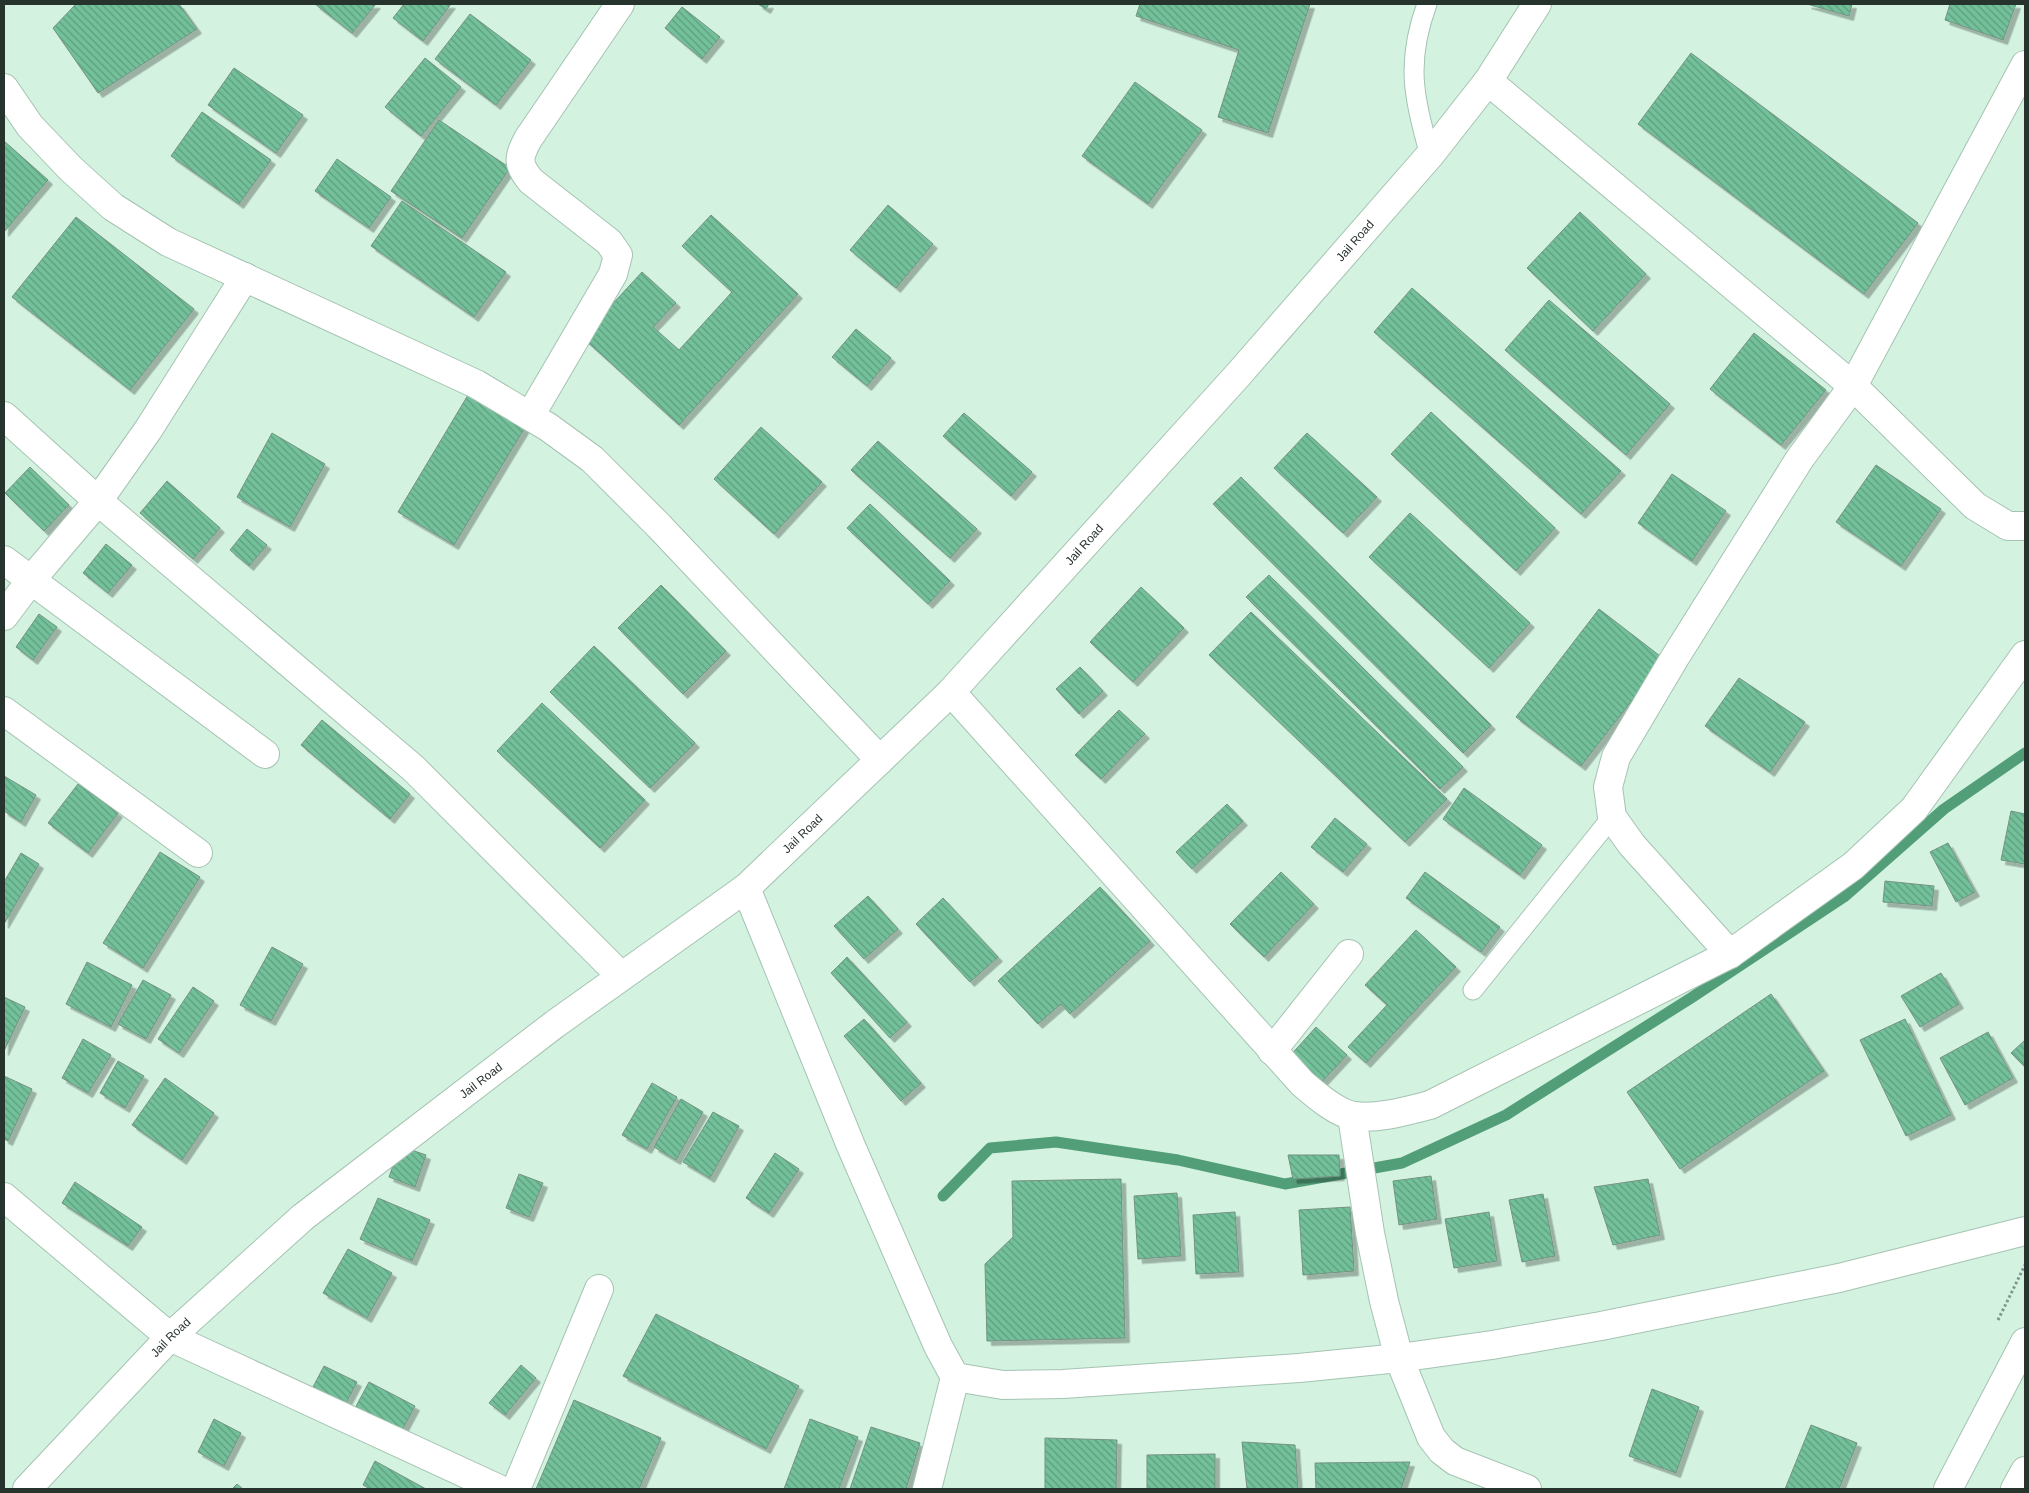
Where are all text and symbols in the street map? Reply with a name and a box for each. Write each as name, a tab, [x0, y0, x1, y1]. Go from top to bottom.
street label: Jail Road	[1333, 217, 1377, 264]
street label: Jail Road	[1062, 521, 1106, 568]
street label: Jail Road	[780, 812, 826, 856]
street label: Jail Road	[457, 1060, 505, 1101]
street label: Jail Road	[148, 1315, 194, 1360]

